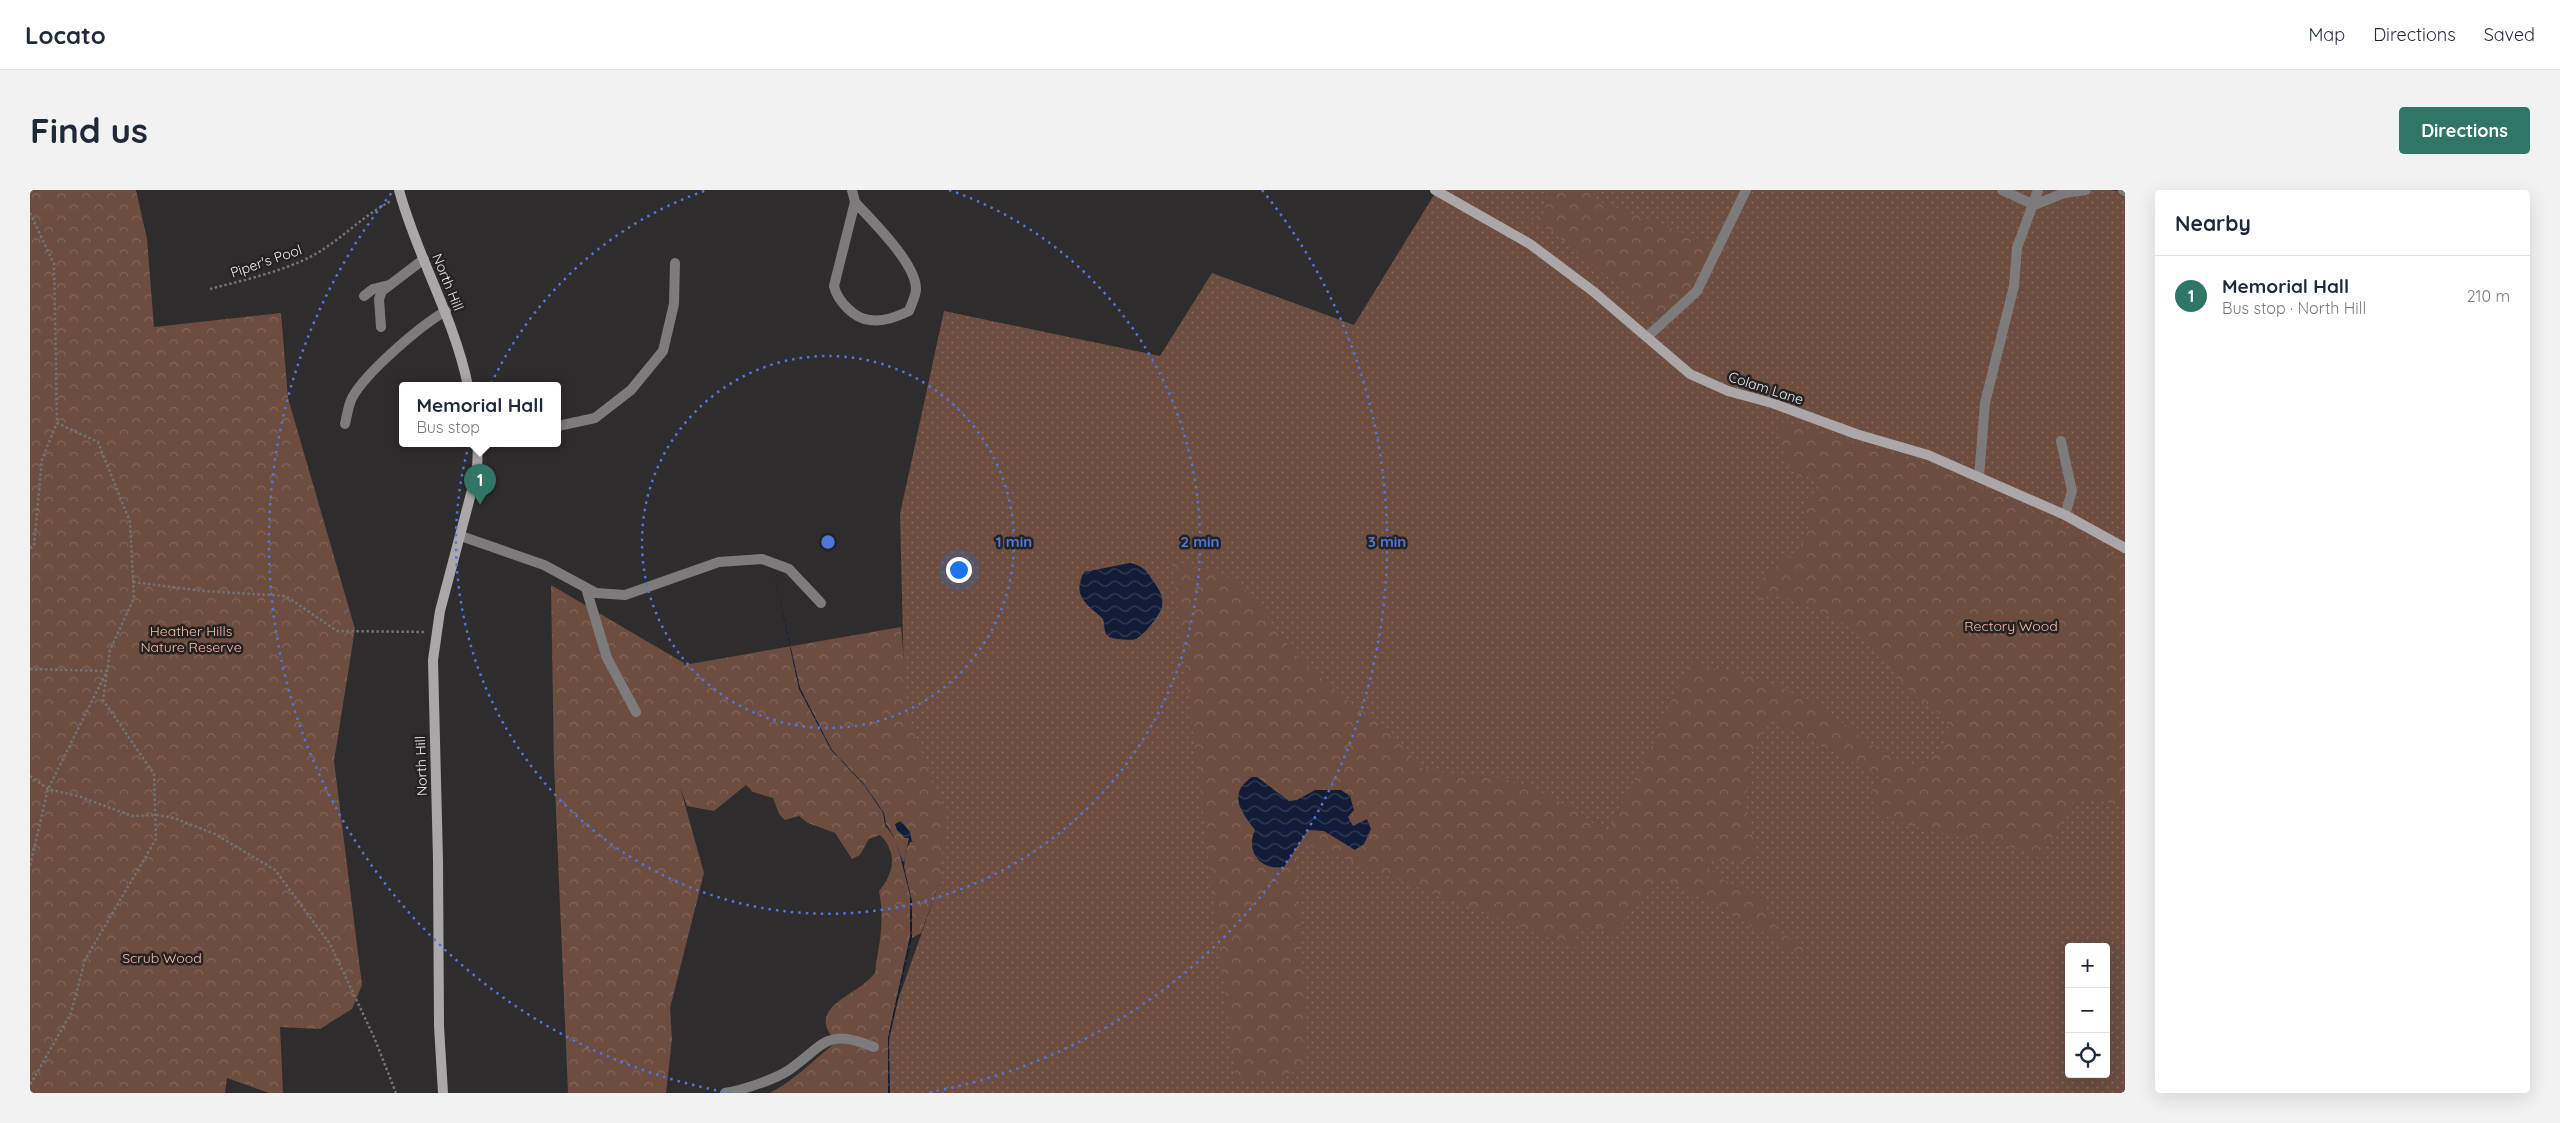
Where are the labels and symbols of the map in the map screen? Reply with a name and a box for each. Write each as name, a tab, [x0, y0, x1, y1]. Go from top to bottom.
street label: Piper's Pool	[228, 240, 304, 282]
street label: North Hill	[428, 251, 468, 313]
street label: Colam Lane	[1726, 367, 1806, 409]
pin: 1	[464, 464, 496, 505]
text: 1 min	[996, 532, 1032, 551]
text: 2 min	[1180, 532, 1220, 551]
text: 3 min	[1368, 532, 1406, 551]
centre of rings	[819, 533, 837, 551]
your location	[946, 557, 972, 583]
park label: Rectory Wood	[1964, 617, 2058, 635]
park label: Heather Hills Nature Reserve	[140, 622, 242, 656]
street label: North Hill	[411, 736, 431, 796]
park label: Scrub Wood	[122, 949, 202, 967]

